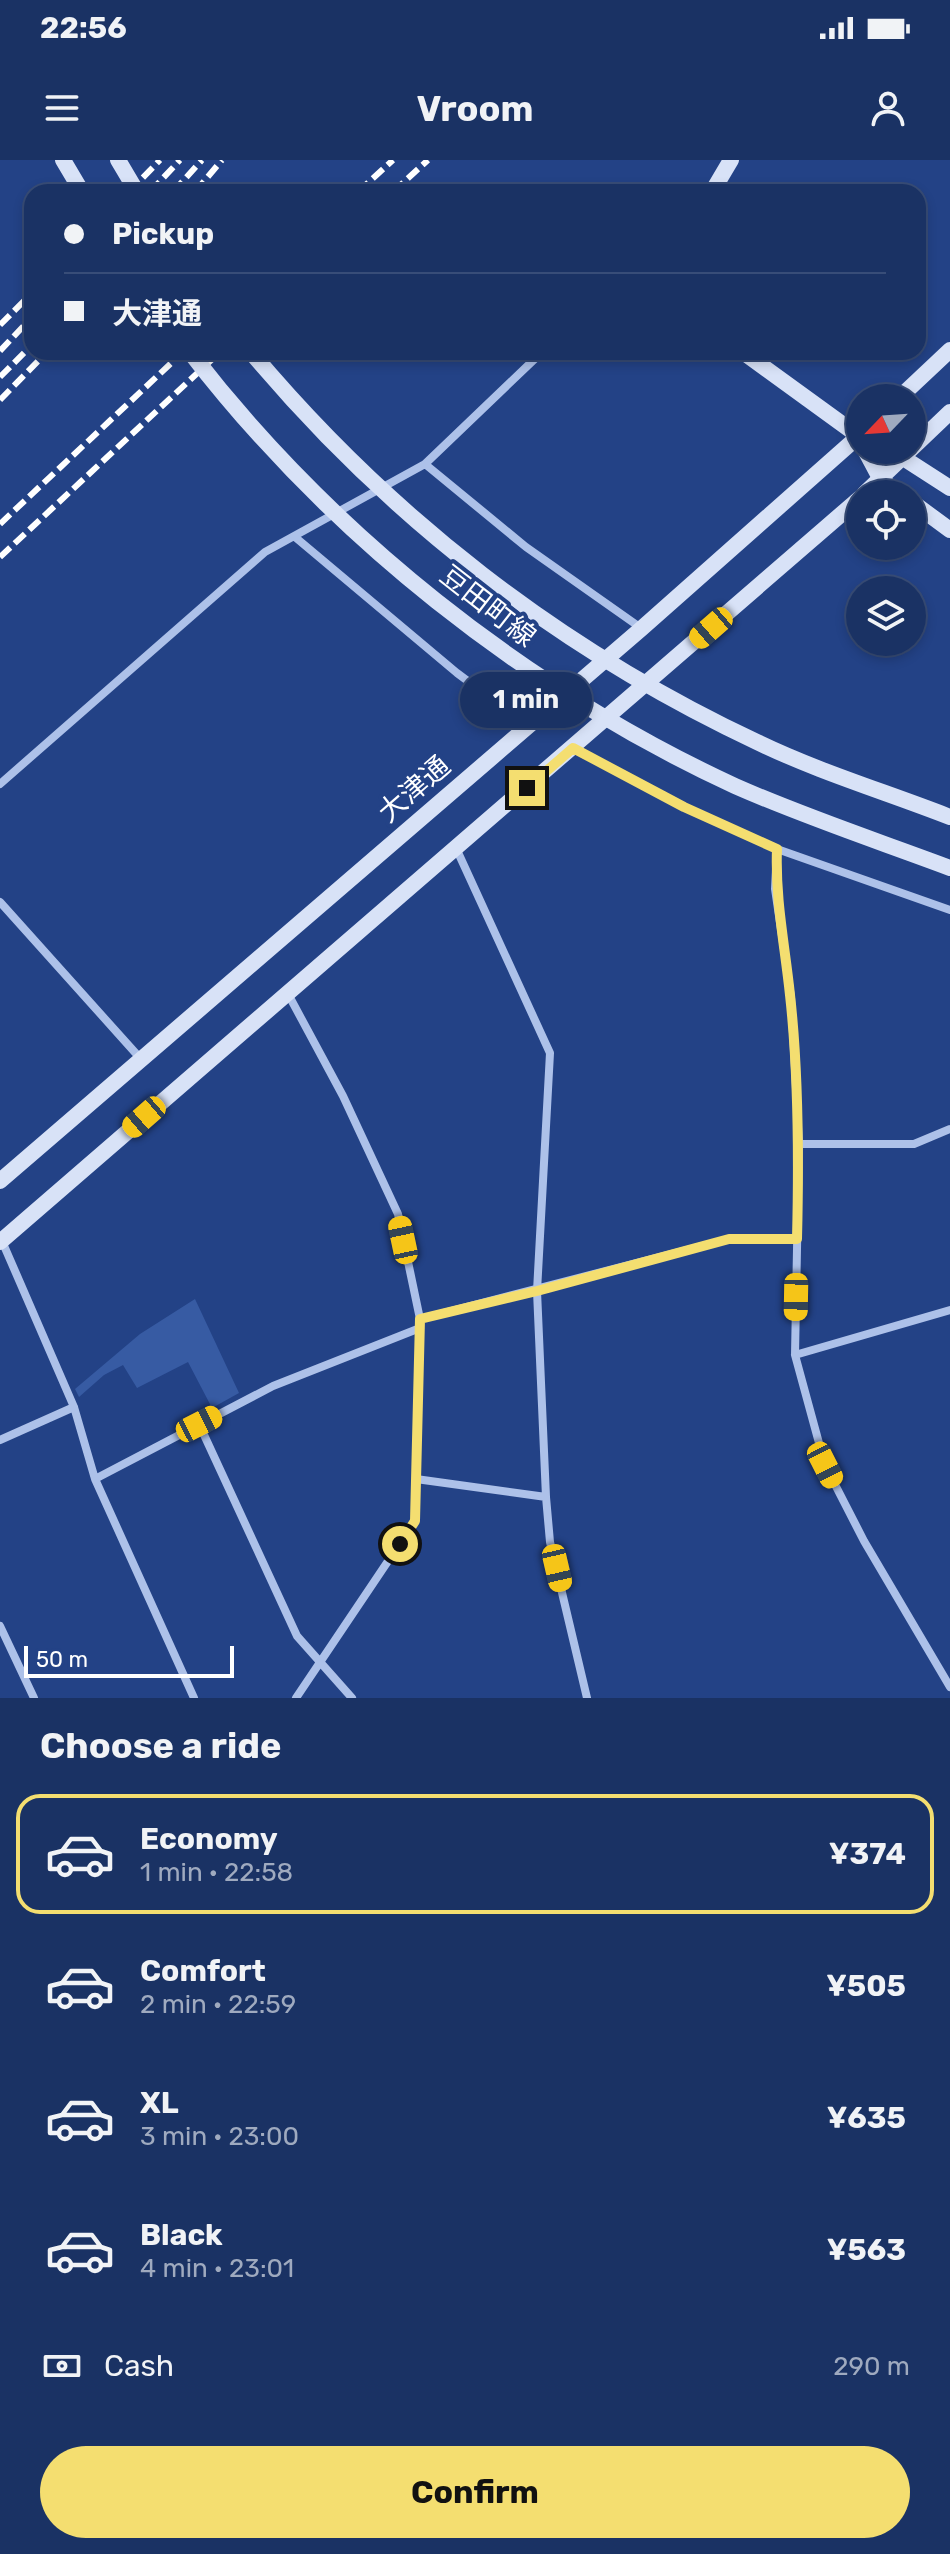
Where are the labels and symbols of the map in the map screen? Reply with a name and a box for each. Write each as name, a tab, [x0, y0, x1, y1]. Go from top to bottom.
north arrow	[846, 384, 926, 464]
street label: 豆田町線	[434, 559, 542, 653]
car	[685, 603, 737, 653]
callout: 1 min	[461, 672, 593, 728]
street label: 大津通	[371, 749, 457, 829]
route end	[509, 770, 545, 806]
car	[118, 1092, 170, 1142]
car	[386, 1214, 420, 1266]
car	[784, 1273, 808, 1321]
car	[172, 1402, 226, 1446]
car	[803, 1438, 847, 1492]
route start	[382, 1526, 418, 1562]
car	[540, 1542, 574, 1594]
scale bar	[24, 1642, 234, 1678]

